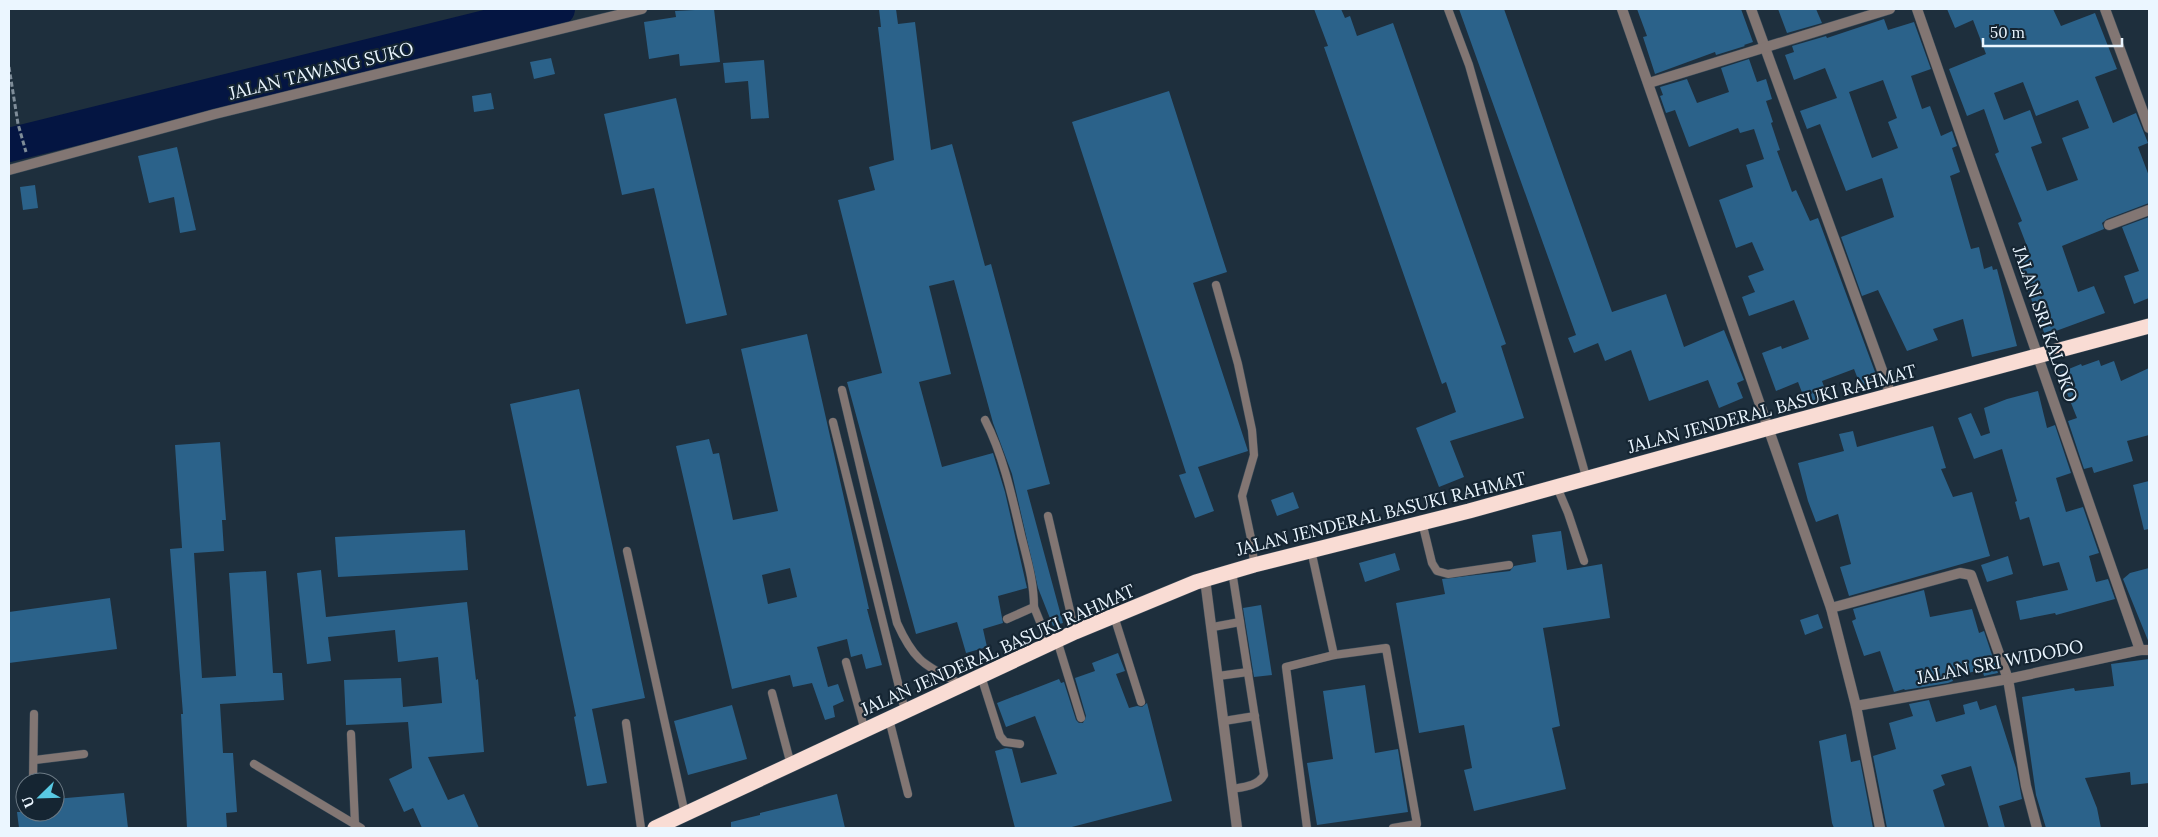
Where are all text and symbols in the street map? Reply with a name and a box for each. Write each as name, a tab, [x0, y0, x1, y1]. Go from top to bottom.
scale bar	[1983, 15, 2122, 47]
text: 50 m	[1990, 23, 2025, 42]
street label: JALAN TAWANG SUKO	[225, 36, 416, 105]
street label: JALAN SRI KALOKO	[2008, 242, 2083, 405]
street label: JALAN JENDERAL BASUKI RAHMAT	[1624, 359, 1919, 458]
street label: JALAN JENDERAL BASUKI RAHMAT	[1233, 466, 1529, 561]
street label: JALAN JENDERAL BASUKI RAHMAT	[856, 578, 1139, 721]
street label: JALAN SRI WIDODO	[1914, 634, 2085, 689]
north arrow	[15, 772, 65, 822]
text: U	[18, 793, 38, 810]

